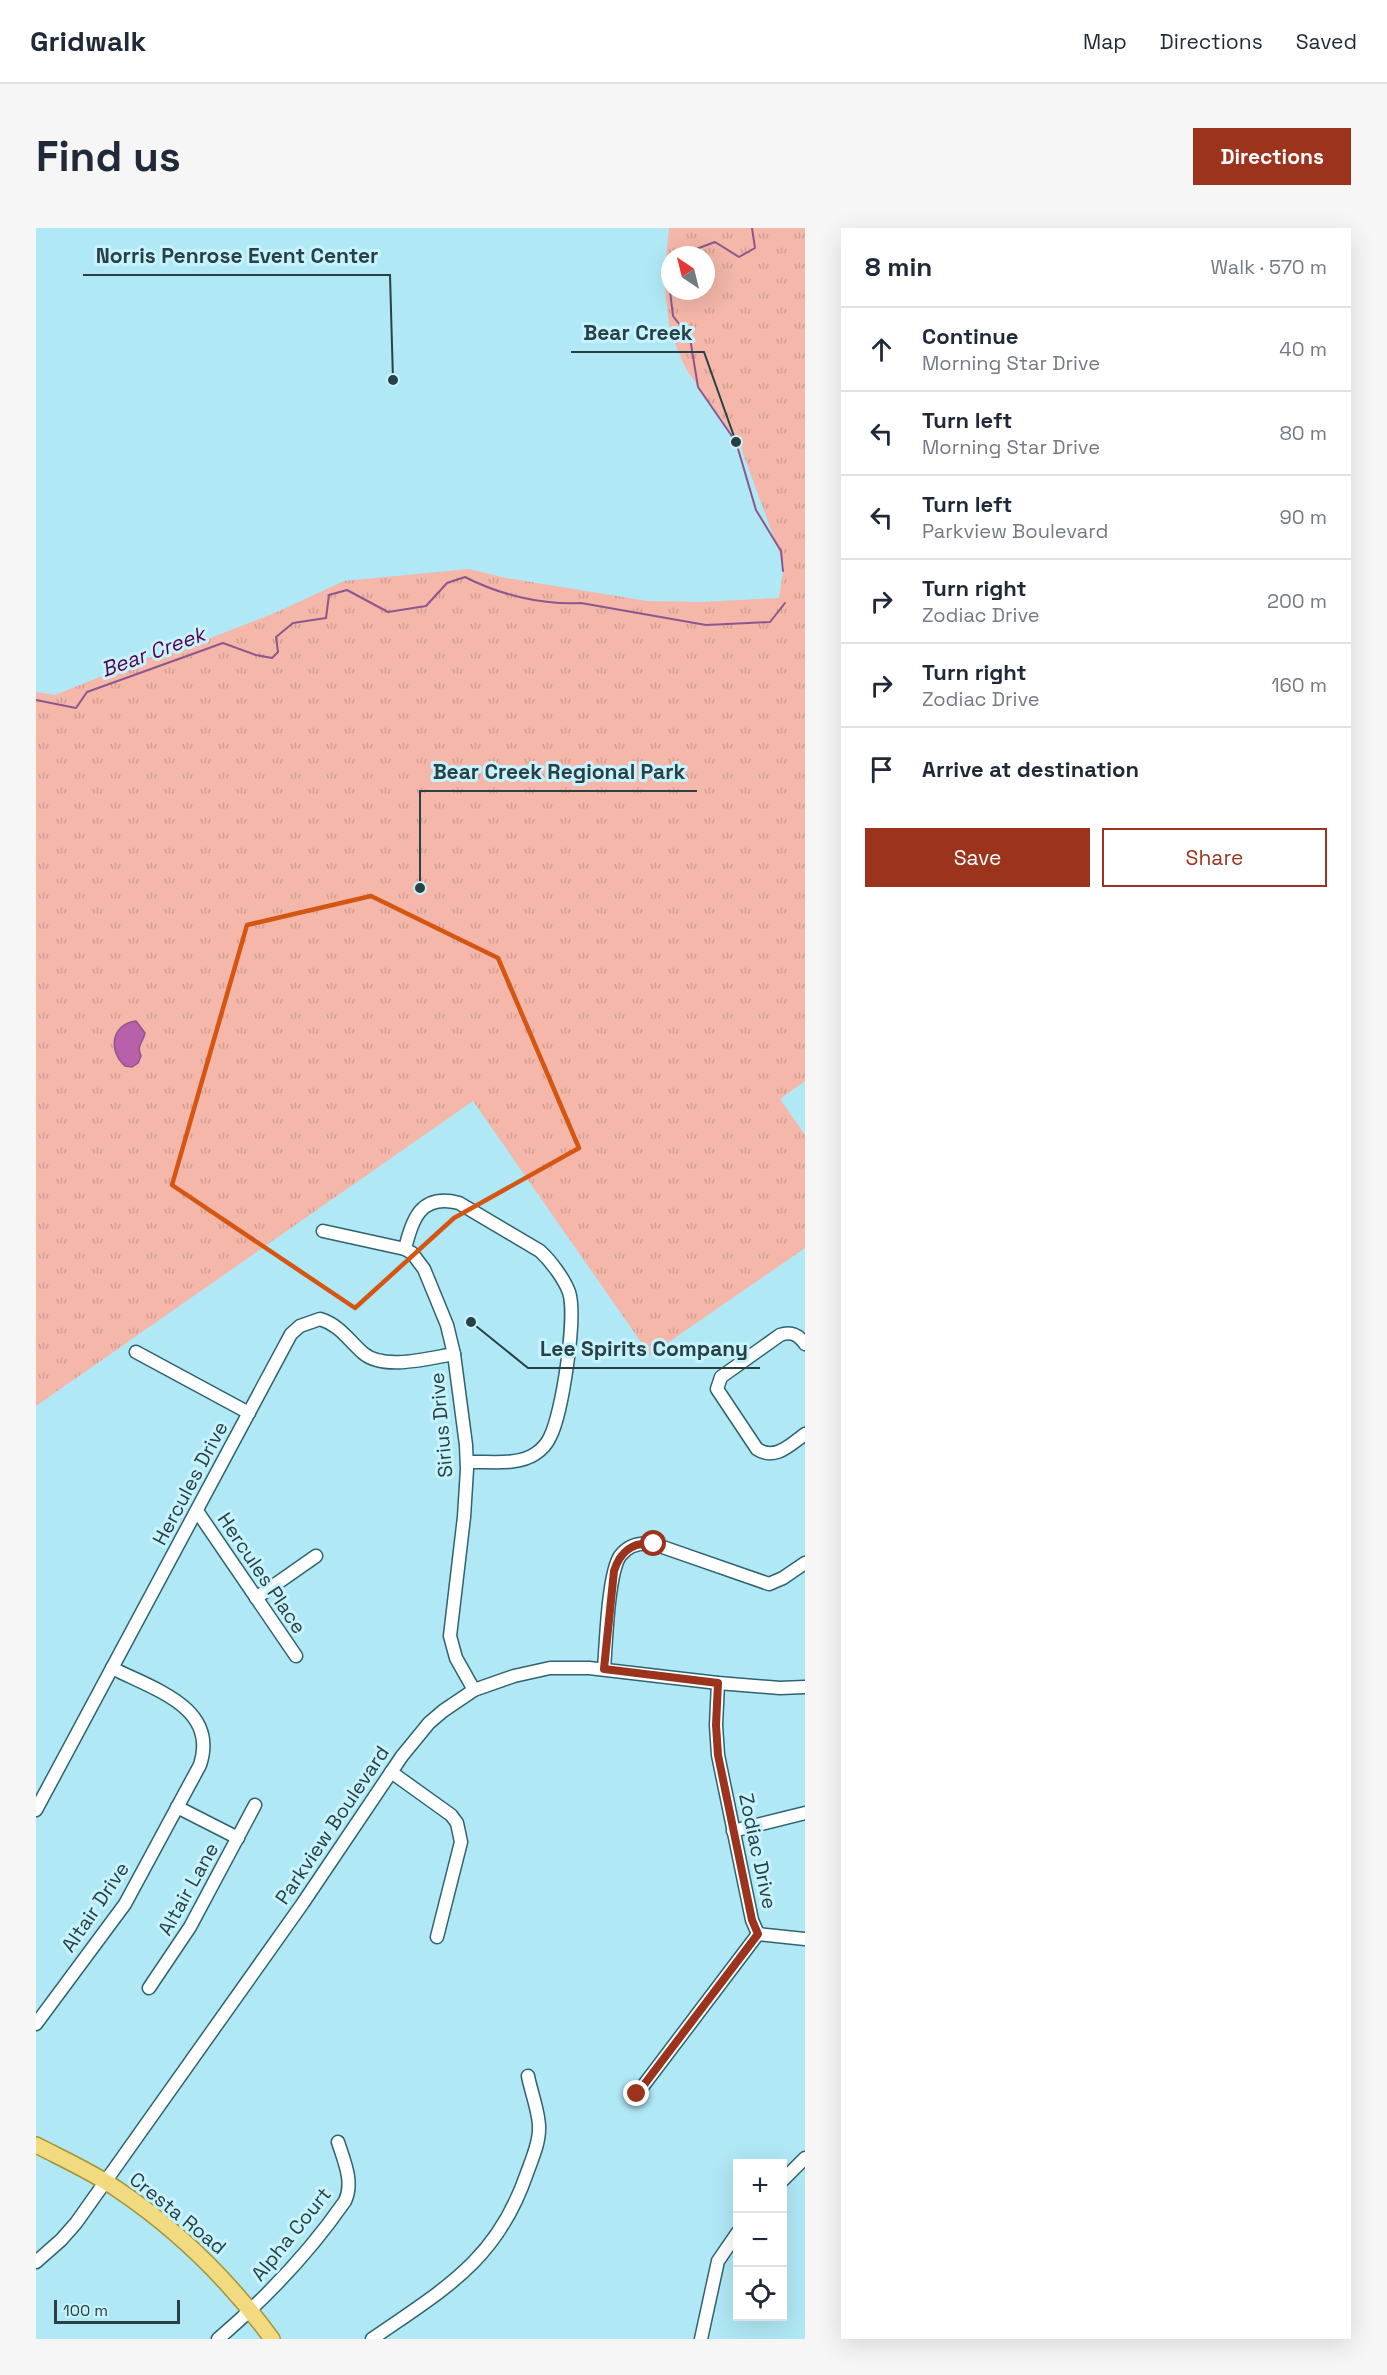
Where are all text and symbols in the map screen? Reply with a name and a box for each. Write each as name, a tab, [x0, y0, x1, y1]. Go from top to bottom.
text: Gridwalk	[30, 23, 146, 59]
text: Map	[1083, 28, 1127, 55]
text: Directions	[1160, 28, 1263, 55]
text: Saved	[1296, 28, 1357, 55]
button: Directions	[1193, 128, 1351, 185]
text: Find us	[36, 130, 181, 183]
callout: Norris Penrose Event Center	[83, 236, 390, 275]
text: Norris Penrose Event Center	[96, 242, 378, 269]
north arrow	[661, 246, 715, 300]
text: 8 min	[865, 250, 932, 284]
text: Walk · 570 m	[1210, 254, 1327, 280]
callout: Bear Creek	[571, 313, 704, 352]
text: Bear Creek	[583, 319, 693, 346]
text: Continue	[922, 322, 1018, 350]
icon: ahead	[865, 333, 898, 366]
text: 40 m	[1279, 336, 1327, 362]
text: Morning Star Drive	[922, 350, 1100, 376]
text: Turn left	[922, 406, 1012, 434]
icon: left	[865, 417, 898, 450]
text: 80 m	[1279, 420, 1327, 446]
text: Morning Star Drive	[922, 434, 1100, 460]
text: Turn left	[922, 490, 1012, 518]
icon: left	[865, 501, 898, 534]
text: 90 m	[1280, 504, 1327, 530]
text: Parkview Boulevard	[922, 518, 1108, 544]
text: Turn right	[922, 574, 1027, 602]
icon: right	[865, 585, 898, 618]
text: 200 m	[1267, 588, 1327, 614]
text: Zodiac Drive	[922, 602, 1040, 628]
water label: Bear Creek	[97, 619, 211, 683]
text: Turn right	[922, 658, 1027, 686]
icon: right	[865, 669, 898, 702]
text: 160 m	[1271, 672, 1327, 698]
text: Zodiac Drive	[922, 686, 1040, 712]
callout: Bear Creek Regional Park	[420, 752, 697, 791]
icon: arrive	[865, 753, 898, 786]
text: Arrive at destination	[922, 755, 1139, 783]
text: Bear Creek Regional Park	[433, 758, 686, 785]
button: Save	[865, 828, 1090, 887]
button: Share	[1102, 828, 1327, 887]
callout: Lee Spirits Company	[528, 1329, 760, 1368]
text: Lee Spirits Company	[540, 1335, 748, 1362]
street label: Sirius Drive	[423, 1371, 459, 1479]
street label: Hercules Drive	[146, 1417, 234, 1549]
street label: Hercules Place	[212, 1507, 312, 1639]
route start	[640, 1530, 666, 1556]
street label: Parkview Boulevard	[269, 1741, 395, 1909]
street label: Zodiac Drive	[733, 1791, 783, 1911]
street label: Altair Lane	[152, 1838, 224, 1940]
street label: Altair Drive	[55, 1857, 135, 1957]
route end	[623, 2080, 649, 2106]
map controls	[733, 2159, 787, 2321]
button: +	[733, 2159, 787, 2213]
street label: Cresta Road	[124, 2166, 232, 2260]
street label: Alpha Court	[245, 2182, 337, 2286]
button: −	[733, 2213, 787, 2267]
button: locate	[733, 2267, 787, 2321]
scale bar	[54, 2297, 180, 2324]
text: 100 m	[63, 2300, 108, 2321]

